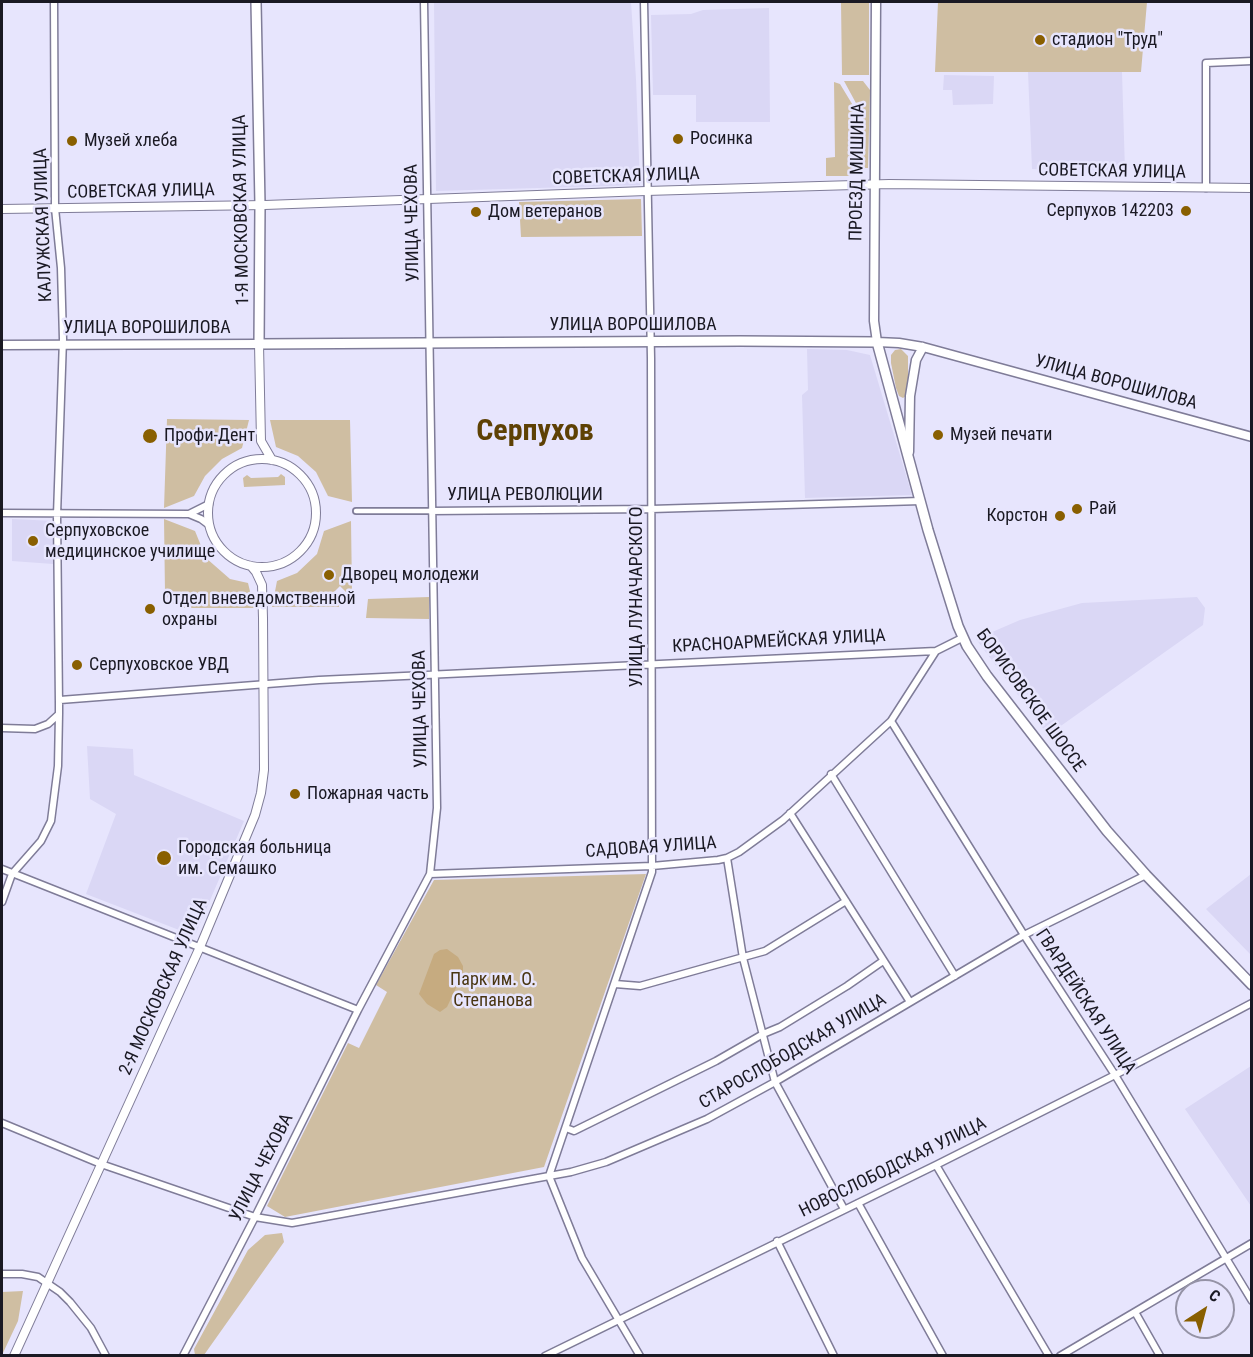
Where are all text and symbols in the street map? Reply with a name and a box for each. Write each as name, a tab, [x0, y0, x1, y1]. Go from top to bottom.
place label: стадион "Труд"	[1052, 29, 1163, 51]
marker: стадион "Труд"	[1033, 33, 1047, 47]
street label: ПРОЕЗД МИШИНА	[846, 103, 870, 241]
street label: 1-Я МОСКОВСКАЯ УЛИЦА	[230, 114, 254, 306]
place label: Росинка	[690, 128, 753, 150]
place label: Музей хлеба	[84, 130, 178, 152]
marker: Росинка	[671, 132, 685, 146]
marker: Музей хлеба	[65, 134, 79, 148]
street label: КАЛУЖСКАЯ УЛИЦА	[31, 148, 57, 302]
street label: СОВЕТСКАЯ УЛИЦА	[1038, 160, 1186, 184]
street label: УЛИЦА ЧЕХОВА	[401, 164, 425, 282]
street label: СОВЕТСКАЯ УЛИЦА	[552, 164, 700, 190]
street label: СОВЕТСКАЯ УЛИЦА	[67, 180, 215, 204]
place label: Серпухов 142203	[1047, 200, 1174, 222]
place label: Дом ветеранов	[488, 201, 602, 223]
marker: Серпухов 142203	[1179, 204, 1193, 218]
marker: Дом ветеранов	[469, 205, 483, 219]
street label: УЛИЦА ВОРОШИЛОВА	[549, 314, 717, 336]
street label: УЛИЦА ВОРОШИЛОВА	[63, 317, 231, 339]
street label: УЛИЦА ВОРОШИЛОВА	[1032, 351, 1200, 415]
district label: Серпухов	[476, 414, 594, 450]
place label: Музей печати	[950, 424, 1052, 446]
place label: Профи-Дент	[164, 425, 255, 447]
marker: Профи-Дент	[141, 427, 159, 445]
marker: Музей печати	[931, 428, 945, 442]
street label: УЛИЦА РЕВОЛЮЦИИ	[447, 484, 603, 506]
place label: Рай	[1089, 498, 1117, 520]
marker: Рай	[1070, 502, 1084, 516]
place label: Корстон	[986, 505, 1048, 527]
street label: УЛИЦА ЛУНАЧАРСКОГО	[626, 506, 648, 688]
marker: Корстон	[1053, 509, 1067, 523]
place label: Серпуховское медицинское училище	[45, 520, 215, 562]
marker: Серпуховское медицинское училище	[26, 534, 40, 548]
place label: Дворец молодежи	[341, 564, 479, 586]
marker: Дворец молодежи	[322, 568, 336, 582]
place label: Отдел вневедомственной охраны	[162, 588, 356, 630]
marker: Отдел вневедомственной охраны	[143, 602, 157, 616]
street label: БОРИСОВСКОЕ ШОССЕ	[971, 625, 1089, 777]
street label: КРАСНОАРМЕЙСКАЯ УЛИЦА	[672, 626, 886, 658]
street label: УЛИЦА ЧЕХОВА	[409, 650, 433, 768]
place label: Серпуховское УВД	[89, 654, 229, 676]
marker: Серпуховское УВД	[70, 658, 84, 672]
place label: Пожарная часть	[307, 783, 429, 805]
marker: Пожарная часть	[288, 787, 302, 801]
street label: САДОВАЯ УЛИЦА	[585, 833, 717, 863]
place label: Городская больница им. Семашко	[178, 837, 331, 880]
marker: Городская больница им. Семашко	[155, 849, 173, 867]
street label: 2-Я МОСКОВСКАЯ УЛИЦА	[115, 895, 213, 1079]
street label: ГВАРДЕЙСКАЯ УЛИЦА	[1030, 925, 1140, 1079]
park label: Парк им. О. Степанова	[450, 969, 536, 1012]
street label: СТАРОСЛОБОДСКАЯ УЛИЦА	[696, 989, 890, 1115]
street label: УЛИЦА ЧЕХОВА	[226, 1110, 298, 1226]
street label: НОВОСЛОБОДСКАЯ УЛИЦА	[796, 1113, 990, 1223]
north arrow	[1175, 1279, 1235, 1339]
text: С	[1205, 1285, 1224, 1306]

